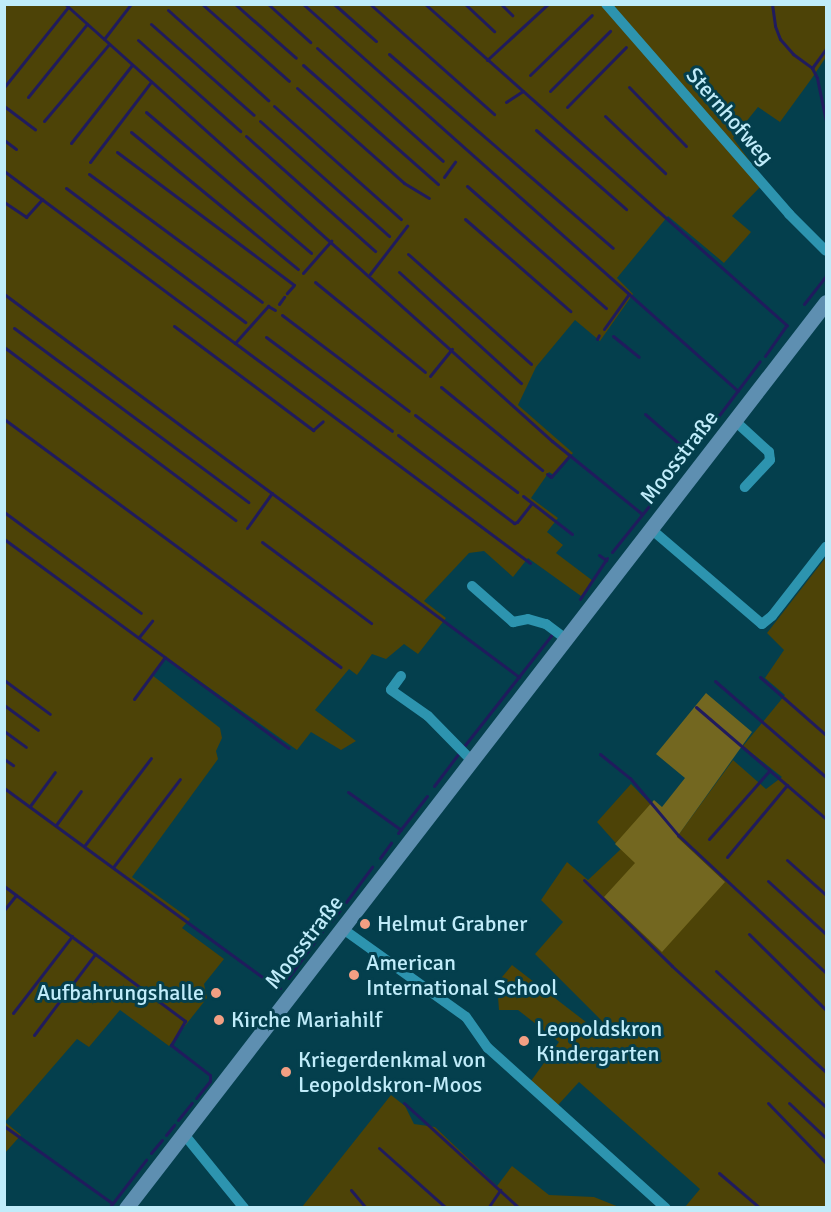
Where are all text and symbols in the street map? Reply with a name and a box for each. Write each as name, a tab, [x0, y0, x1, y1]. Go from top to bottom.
street label: Sternhofweg	[681, 62, 779, 170]
street label: Moosstraße	[634, 405, 724, 509]
street label: Moosstraße	[259, 890, 349, 994]
place label: Helmut Grabner	[377, 911, 527, 937]
marker: Helmut Grabner	[358, 917, 372, 931]
place label: American International School	[366, 949, 558, 1000]
marker: American International School	[347, 968, 361, 982]
place label: Aufbahrungshalle	[37, 980, 204, 1006]
marker: Aufbahrungshalle	[209, 986, 223, 1000]
place label: Kirche Mariahilf	[231, 1007, 382, 1033]
marker: Kirche Mariahilf	[212, 1013, 226, 1027]
place label: Leopoldskron Kindergarten	[536, 1015, 662, 1066]
marker: Leopoldskron Kindergarten	[517, 1034, 531, 1048]
place label: Kriegerdenkmal von Leopoldskron-Moos	[298, 1046, 486, 1098]
marker: Kriegerdenkmal von Leopoldskron-Moos	[279, 1065, 293, 1079]

